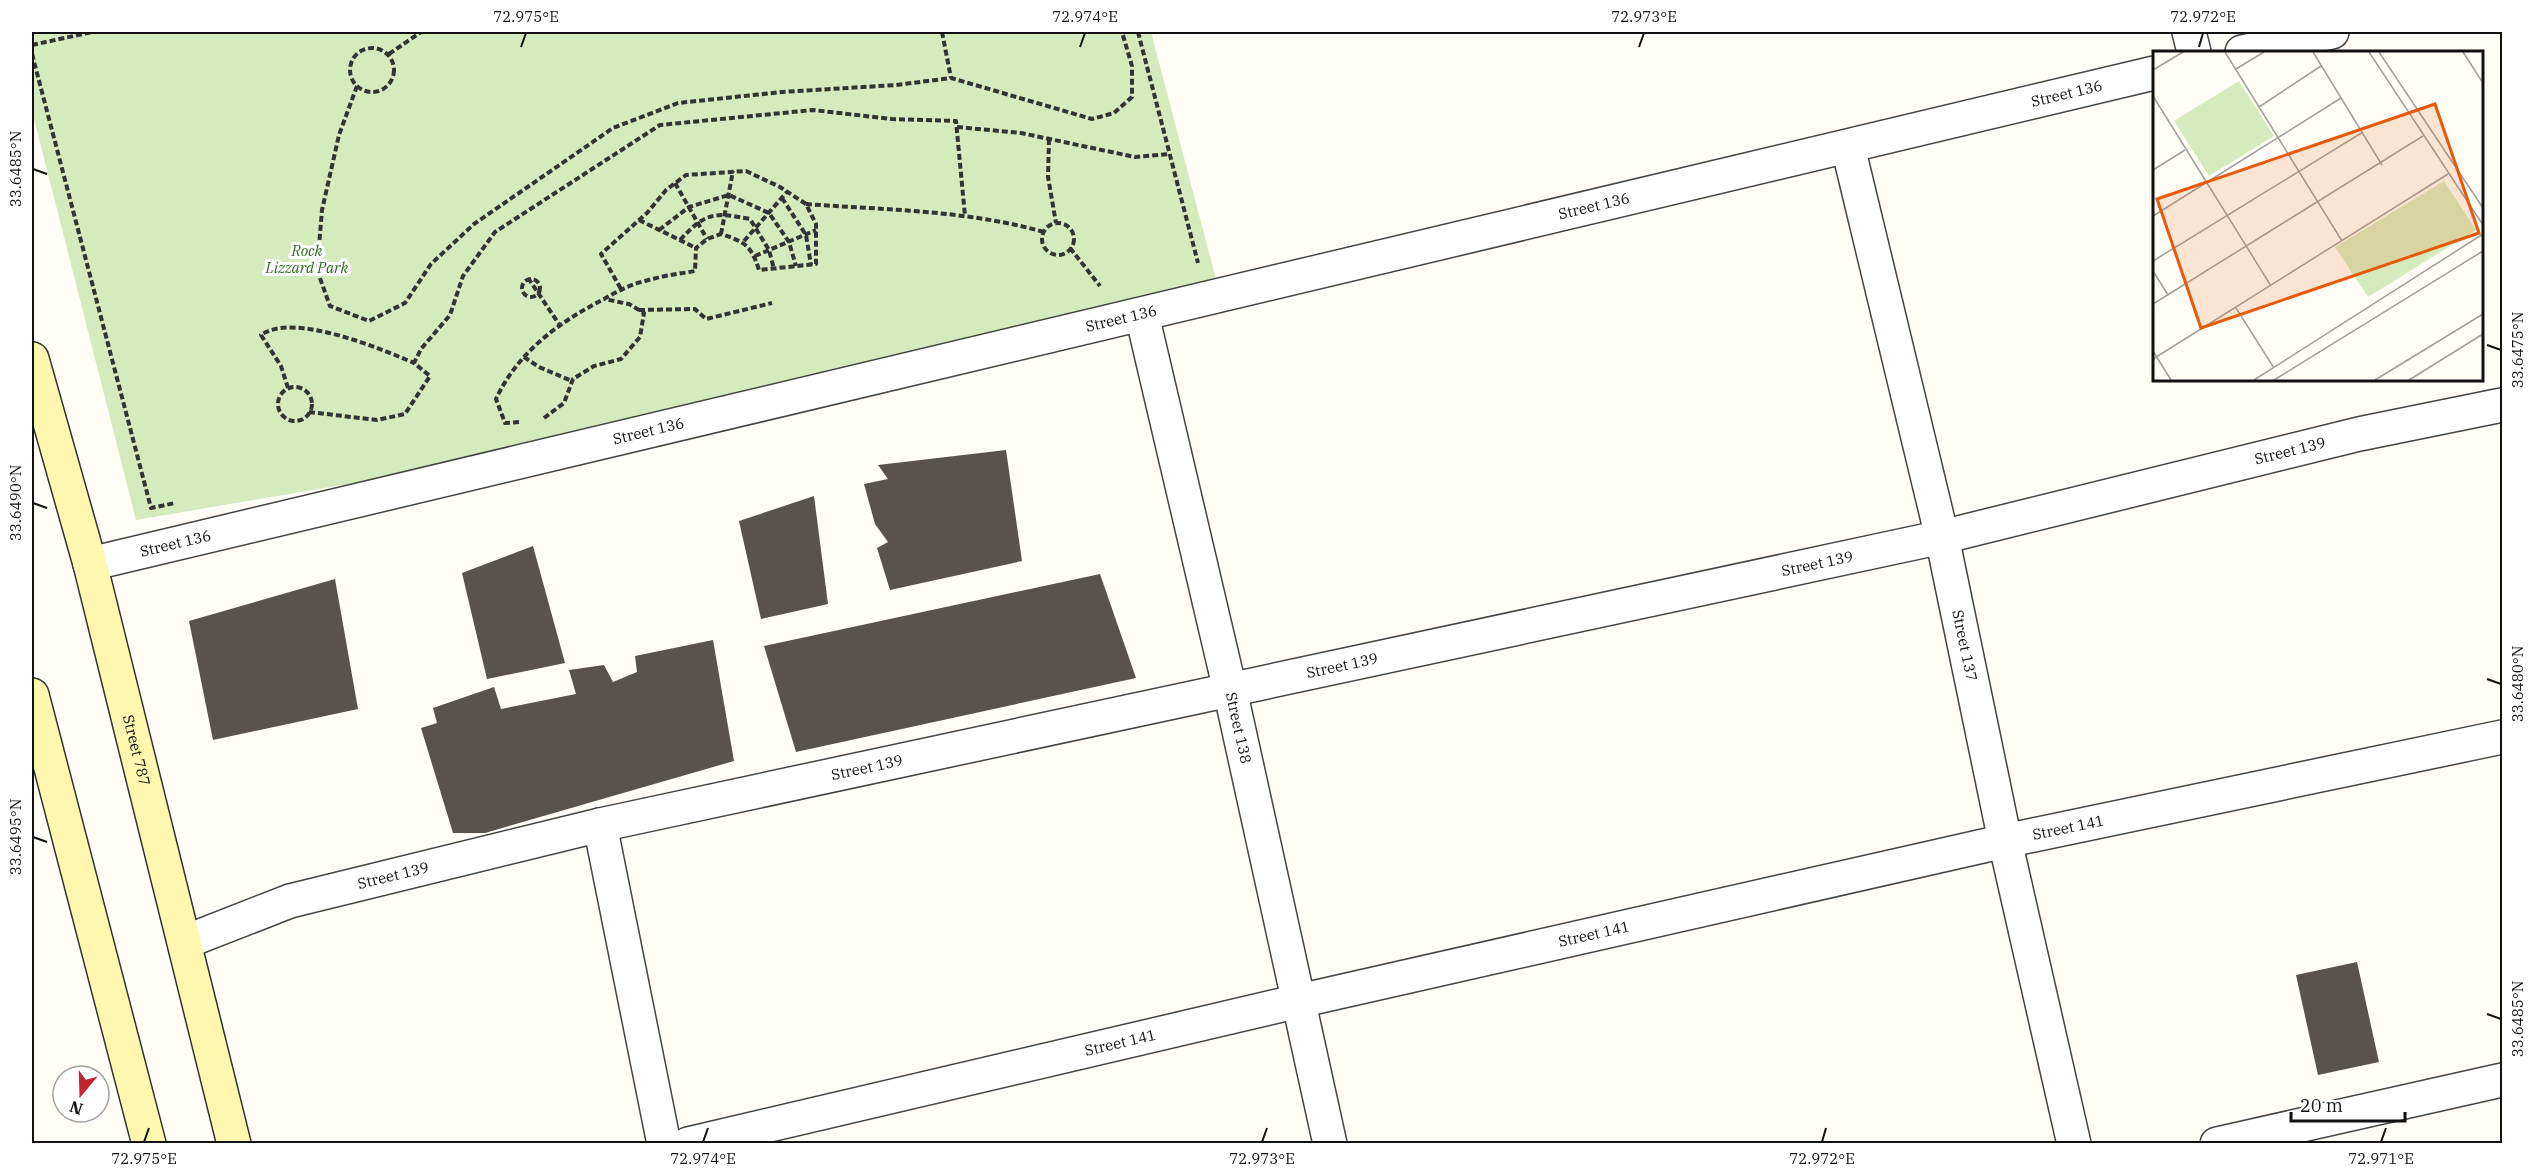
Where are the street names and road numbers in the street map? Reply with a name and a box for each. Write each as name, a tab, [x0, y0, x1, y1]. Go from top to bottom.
street label: Street 136	[2029, 76, 2104, 111]
street label: Street 136	[1556, 188, 1631, 223]
street label: Street 136	[1084, 301, 1159, 336]
street label: Street 136	[611, 413, 686, 448]
street label: Street 139	[2252, 433, 2328, 468]
street label: Street 136	[138, 525, 213, 561]
street label: Street 139	[1780, 546, 1855, 580]
street label: Street 137	[1948, 608, 1982, 683]
street label: Street 139	[1305, 648, 1380, 682]
street label: Street 138	[1222, 690, 1256, 765]
street label: Street 787	[119, 713, 155, 788]
street label: Street 139	[829, 750, 904, 784]
street label: Street 141	[2031, 811, 2106, 844]
street label: Street 139	[356, 857, 431, 893]
street label: Street 141	[1556, 916, 1631, 951]
street label: Street 141	[1083, 1025, 1158, 1060]

